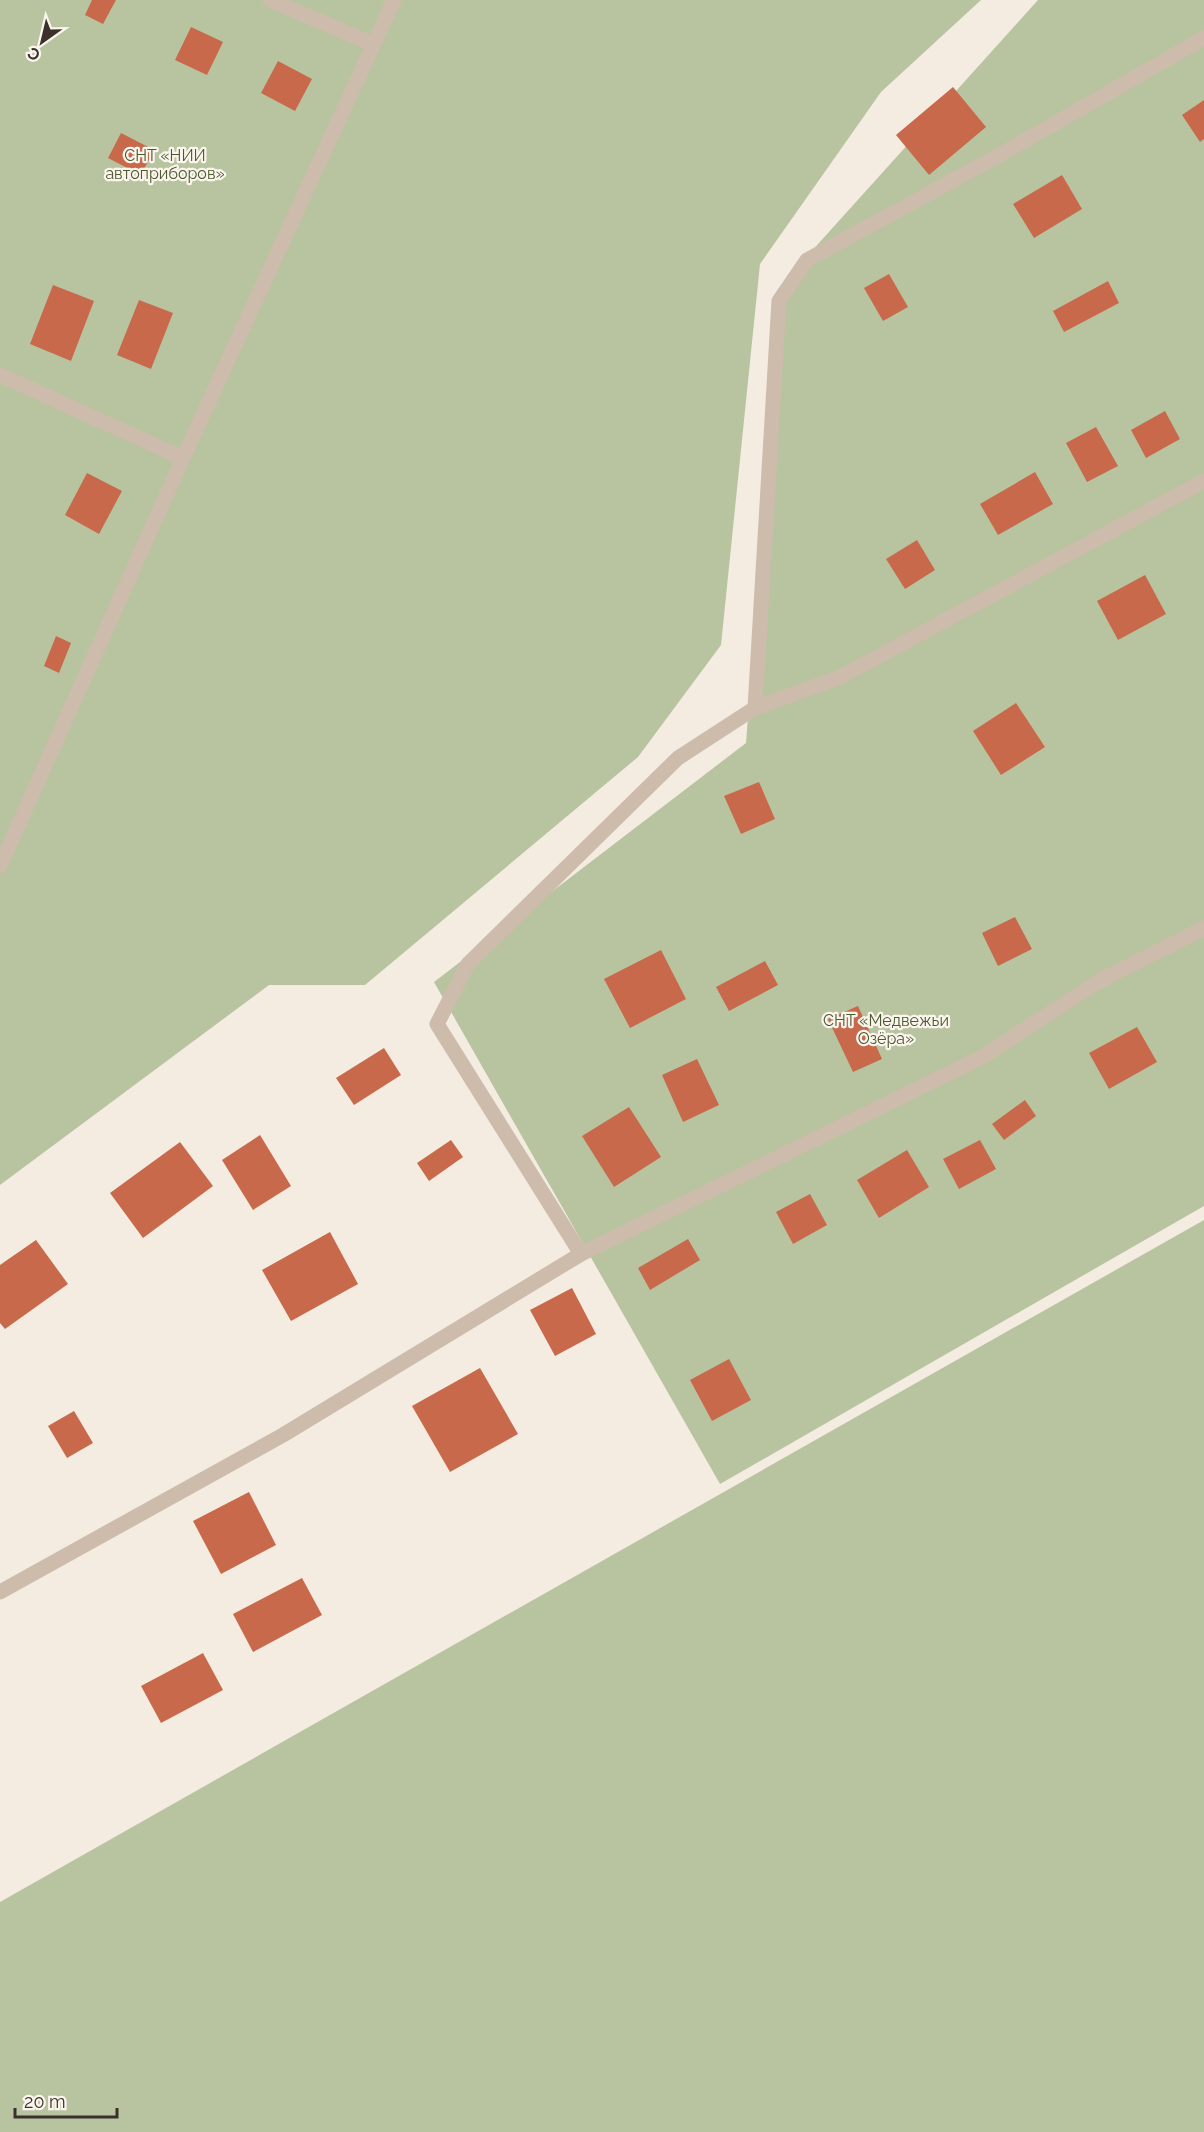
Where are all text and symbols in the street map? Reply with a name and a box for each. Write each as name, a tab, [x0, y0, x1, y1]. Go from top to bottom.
north arrow	[12, 12, 72, 72]
text: С	[24, 43, 44, 65]
park label: СНТ «НИИ автоприборов»	[105, 146, 225, 183]
park label: СНТ «Медвежьи Озёра»	[823, 1011, 949, 1048]
scale bar	[15, 2081, 117, 2119]
text: 20 m	[24, 2091, 66, 2112]

